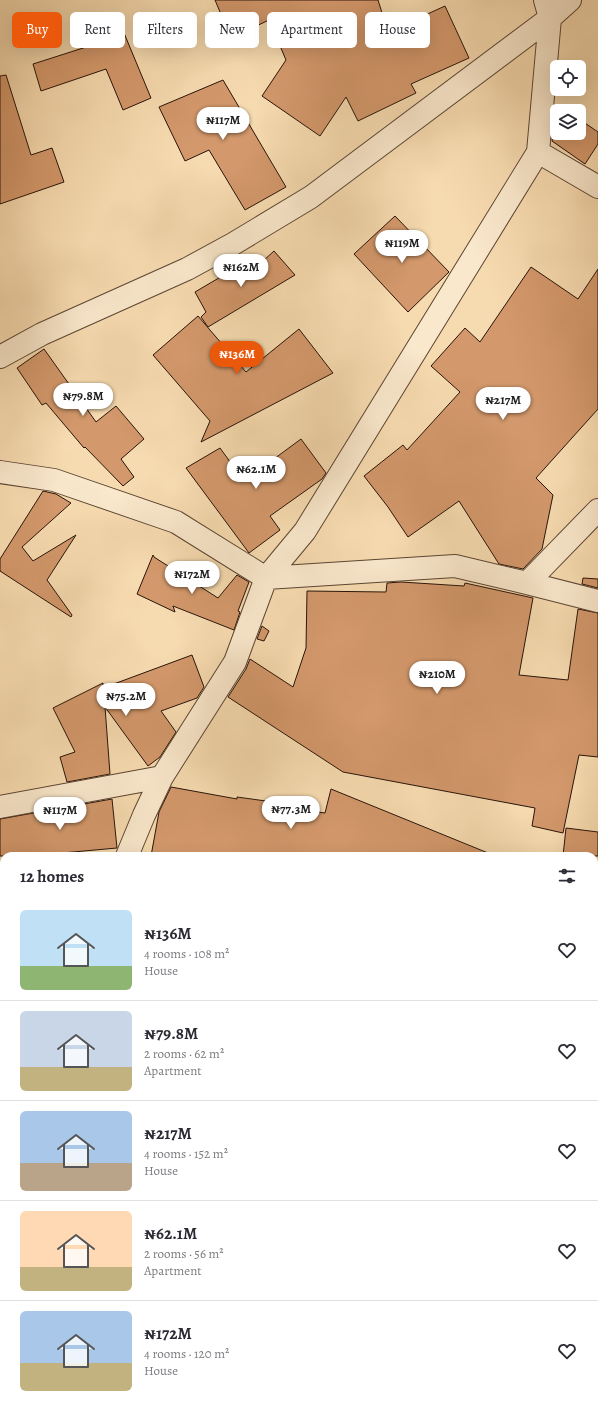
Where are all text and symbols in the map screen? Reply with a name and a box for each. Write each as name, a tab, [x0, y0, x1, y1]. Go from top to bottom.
chip: Buy	[12, 12, 62, 48]
chip: Rent	[70, 12, 125, 48]
chip: Filters	[133, 12, 197, 48]
chip: New	[205, 12, 259, 48]
chip: Apartment	[267, 12, 357, 48]
chip: House	[365, 12, 430, 48]
map controls	[550, 60, 586, 140]
button: locate	[550, 60, 586, 96]
button: layers	[550, 104, 586, 140]
pin: ₦117M	[195, 107, 251, 141]
text: ₦117M	[206, 111, 240, 128]
pin: ₦119M	[374, 230, 430, 264]
text: ₦119M	[384, 234, 420, 251]
pin: ₦162M	[213, 254, 269, 288]
text: ₦162M	[222, 258, 260, 275]
pin: ₦136M	[209, 341, 265, 375]
text: ₦136M	[219, 345, 255, 362]
pin: ₦79.8M	[50, 383, 116, 417]
text: ₦79.8M	[62, 387, 104, 404]
pin: ₦217M	[475, 387, 531, 421]
text: ₦217M	[485, 391, 521, 408]
pin: ₦62.1M	[223, 456, 289, 490]
text: ₦62.1M	[236, 460, 276, 477]
pin: ₦172M	[164, 561, 220, 595]
text: ₦172M	[174, 565, 210, 582]
pin: ₦210M	[409, 661, 465, 695]
text: ₦210M	[418, 665, 456, 682]
pin: ₦75.2M	[93, 683, 159, 717]
text: ₦75.2M	[105, 687, 147, 704]
pin: ₦77.3M	[258, 796, 324, 830]
pin: ₦117M	[32, 797, 88, 831]
text: ₦77.3M	[271, 800, 311, 817]
text: ₦117M	[43, 801, 77, 818]
text: 12 homes	[20, 865, 84, 888]
icon: filters	[556, 865, 578, 887]
text: ₦136M	[144, 922, 192, 945]
icon: home	[52, 926, 100, 974]
icon: heart	[556, 939, 578, 961]
text: 4 rooms · 108 m²	[144, 945, 229, 962]
text: House	[144, 962, 178, 979]
text: ₦79.8M	[144, 1022, 198, 1045]
icon: home	[52, 1027, 100, 1075]
icon: heart	[556, 1040, 578, 1062]
text: 2 rooms · 62 m²	[144, 1045, 224, 1062]
text: Apartment	[144, 1062, 202, 1079]
text: ₦217M	[144, 1122, 192, 1145]
icon: home	[52, 1127, 100, 1175]
icon: heart	[556, 1140, 578, 1162]
text: 4 rooms · 152 m²	[144, 1145, 228, 1162]
text: House	[144, 1162, 178, 1179]
text: ₦62.1M	[144, 1222, 197, 1245]
icon: home	[52, 1227, 100, 1275]
icon: heart	[556, 1240, 578, 1262]
text: 2 rooms · 56 m²	[144, 1245, 224, 1262]
text: Apartment	[144, 1262, 202, 1279]
text: ₦172M	[144, 1322, 192, 1345]
icon: home	[52, 1327, 100, 1375]
icon: heart	[556, 1340, 578, 1362]
text: 4 rooms · 120 m²	[144, 1345, 229, 1362]
text: House	[144, 1362, 178, 1379]

